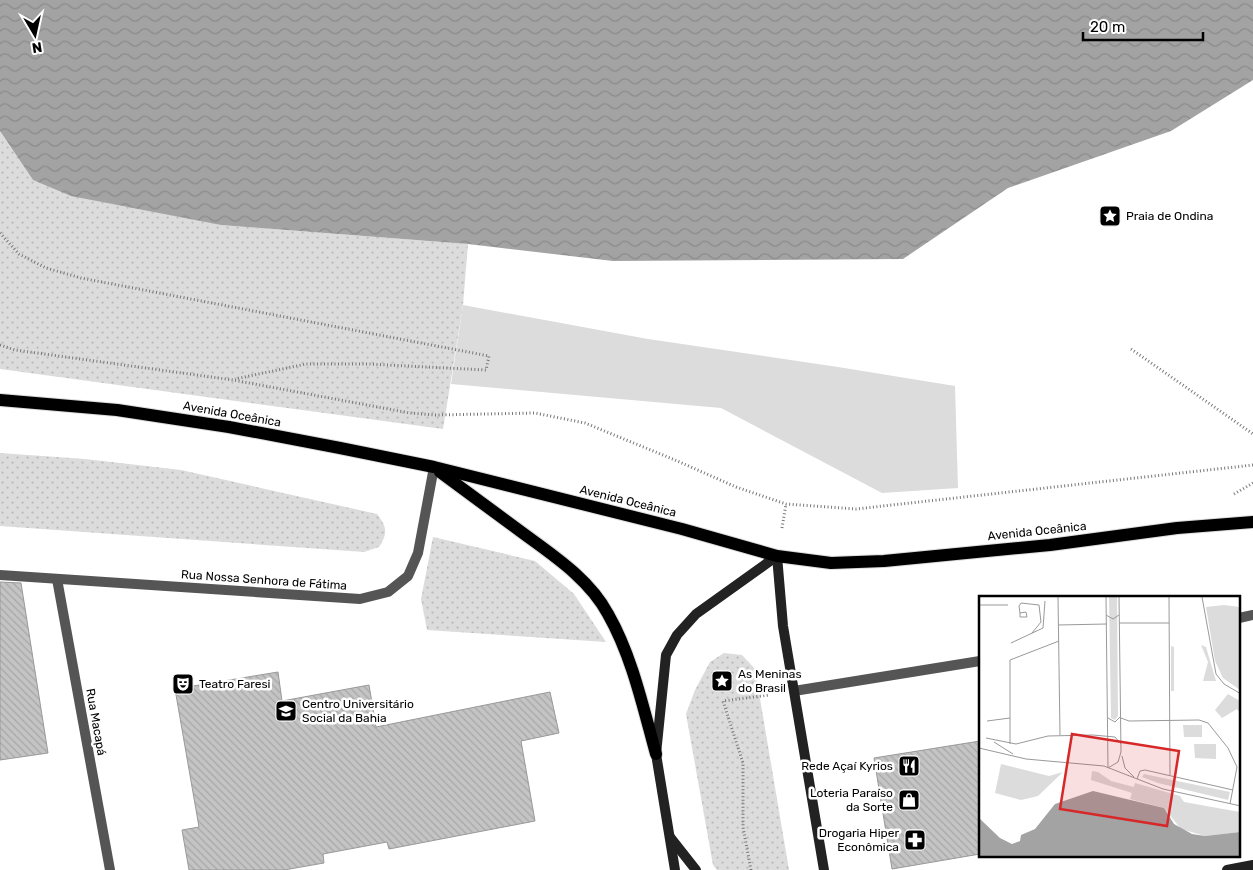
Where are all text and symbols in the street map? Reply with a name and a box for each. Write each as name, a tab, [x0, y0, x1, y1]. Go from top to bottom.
north arrow	[10, 10, 60, 60]
scale bar	[1083, 10, 1203, 42]
text: 20 m	[1090, 18, 1125, 36]
text: N	[31, 38, 43, 57]
place icon: Praia de Ondina	[1098, 204, 1122, 228]
place label: Praia de Ondina	[1126, 209, 1213, 223]
street label: Avenida Oceânica	[182, 398, 282, 430]
street label: Avenida Oceânica	[578, 482, 678, 520]
street label: Avenida Oceânica	[987, 519, 1087, 543]
street label: Rua Nossa Senhora de Fátima	[181, 567, 347, 593]
inset map	[979, 596, 1240, 858]
place label: As Meninas do Brasil	[738, 667, 802, 695]
place icon: As Meninas do Brasil	[710, 669, 734, 693]
theatre icon: Teatro Faresi	[171, 672, 195, 696]
place label: Teatro Faresi	[199, 677, 271, 691]
street label: Rua Macapá	[83, 687, 109, 757]
place label: Centro Universitário Social da Bahia	[302, 697, 414, 725]
school or university icon: Centro Universitário Social da Bahia	[274, 699, 298, 723]
restaurant icon: Rede Açaí Kyrios	[897, 754, 921, 778]
place label: Rede Açaí Kyrios	[801, 759, 893, 773]
place label: Loteria Paraíso da Sorte	[810, 786, 893, 814]
shop icon: Loteria Paraíso da Sorte	[897, 788, 921, 812]
place label: Drogaria Hiper Econômica	[819, 826, 899, 854]
pharmacy icon: Drogaria Hiper Econômica	[903, 828, 927, 852]

